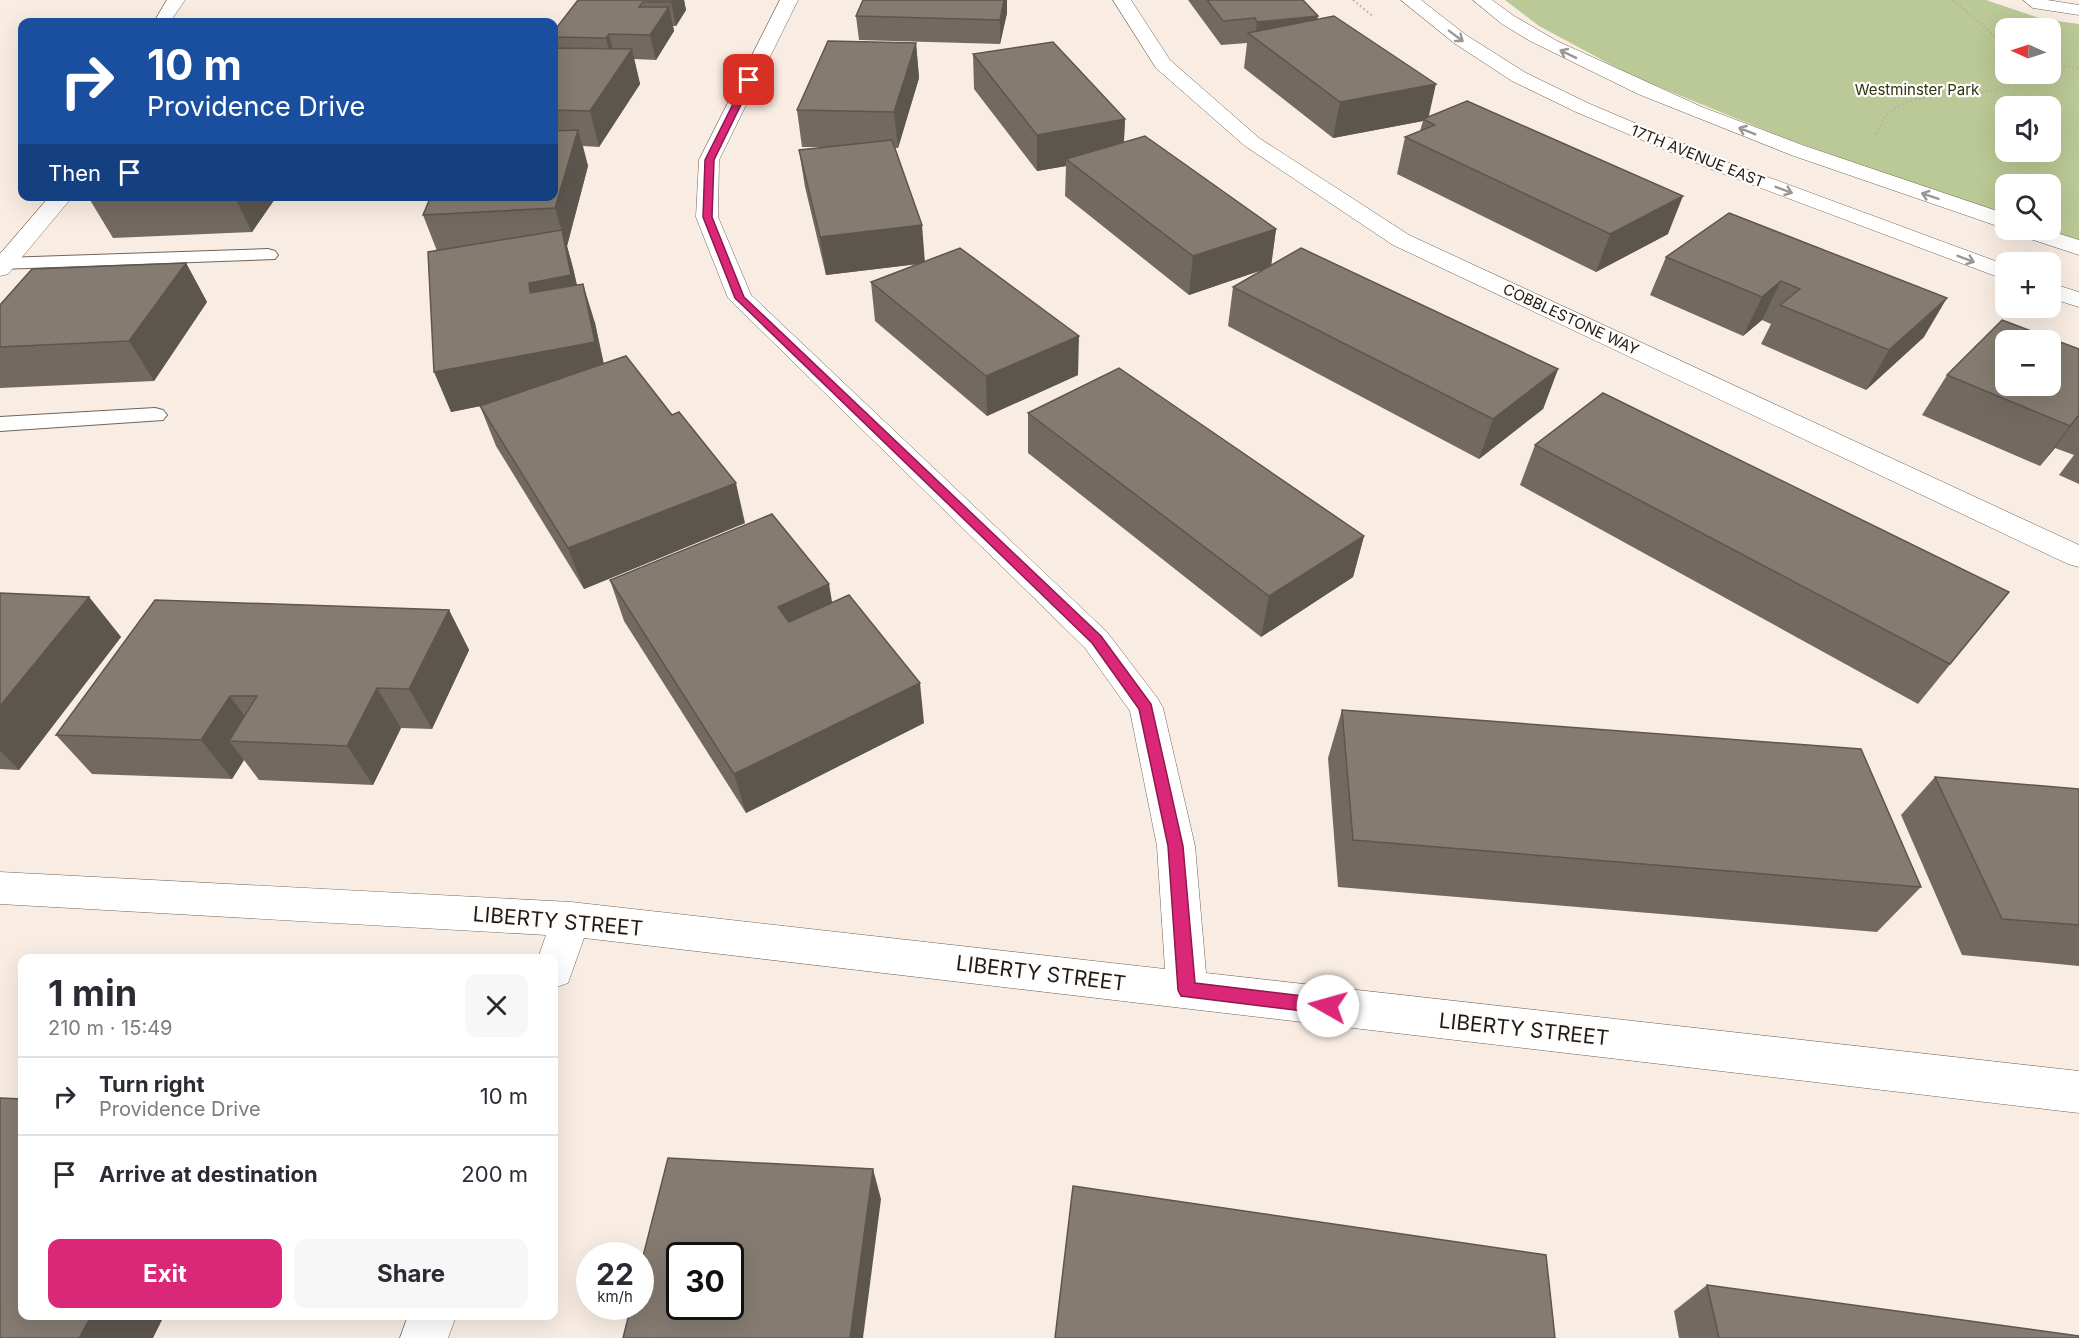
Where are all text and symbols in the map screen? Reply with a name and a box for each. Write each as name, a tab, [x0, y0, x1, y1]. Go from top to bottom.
north arrow	[1995, 18, 2061, 84]
map controls	[1995, 18, 2061, 396]
one-way arrow	[1448, 30, 1464, 42]
text: 10 m	[147, 39, 242, 90]
icon: right	[48, 42, 126, 120]
one-way arrow	[1559, 47, 1577, 59]
pin	[723, 54, 774, 105]
icon: arrive	[732, 63, 765, 96]
park label: Westminster Park	[1855, 80, 1980, 99]
text: Providence Drive	[147, 90, 365, 123]
button: sound	[1995, 96, 2061, 162]
street label: 17TH AVENUE EAST	[1628, 120, 1768, 192]
one-way arrow	[1738, 125, 1756, 136]
icon: arrive	[113, 156, 146, 189]
text: Then	[48, 160, 101, 186]
button: search	[1995, 174, 2061, 240]
one-way arrow	[1774, 185, 1792, 196]
one-way arrow	[1921, 190, 1940, 201]
button: +	[1995, 252, 2061, 318]
one-way arrow	[1956, 254, 1975, 265]
street label: COBBLESTONE WAY	[1500, 279, 1642, 359]
button: −	[1995, 330, 2061, 396]
street label: LIBERTY STREET	[472, 901, 644, 941]
street label: LIBERTY STREET	[955, 950, 1127, 996]
text: 1 min	[48, 971, 137, 1015]
button: close	[465, 974, 528, 1037]
position arrow	[1296, 974, 1360, 1038]
street label: LIBERTY STREET	[1438, 1008, 1610, 1050]
text: 210 m · 15:49	[48, 1016, 172, 1040]
text: Turn right	[99, 1071, 205, 1097]
icon: right	[48, 1080, 81, 1113]
text: 10 m	[480, 1083, 528, 1109]
text: Providence Drive	[99, 1097, 261, 1121]
icon: arrive	[48, 1158, 81, 1191]
text: Arrive at destination	[99, 1161, 318, 1187]
text: 200 m	[461, 1161, 528, 1187]
button: Exit	[48, 1239, 282, 1308]
button: Share	[294, 1239, 528, 1308]
speed limit sign: 30	[666, 1242, 744, 1320]
text: 22	[596, 1256, 634, 1292]
text: km/h	[597, 1287, 633, 1306]

